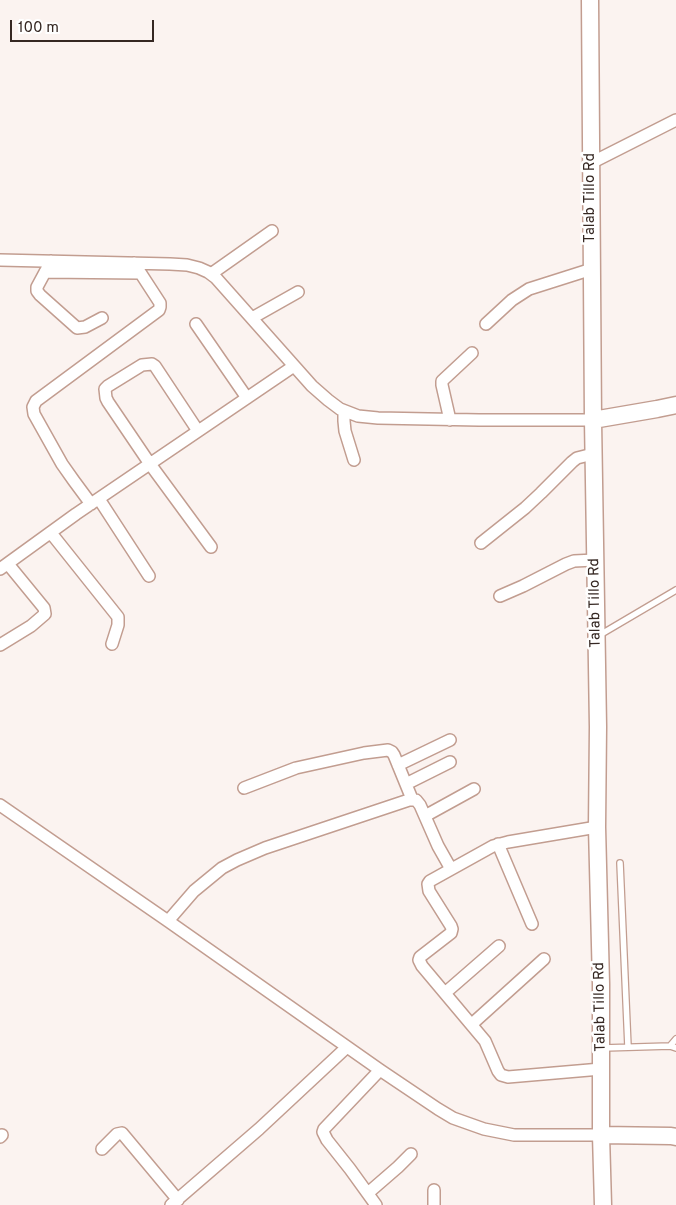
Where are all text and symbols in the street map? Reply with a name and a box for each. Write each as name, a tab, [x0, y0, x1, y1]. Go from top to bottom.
scale bar	[12, 10, 156, 42]
text: 100 m	[18, 19, 59, 38]
street label: Talab Tillo Rd	[582, 153, 600, 243]
street label: Talab Tillo Rd	[586, 558, 606, 648]
street label: Talab Tillo Rd	[591, 962, 611, 1052]

